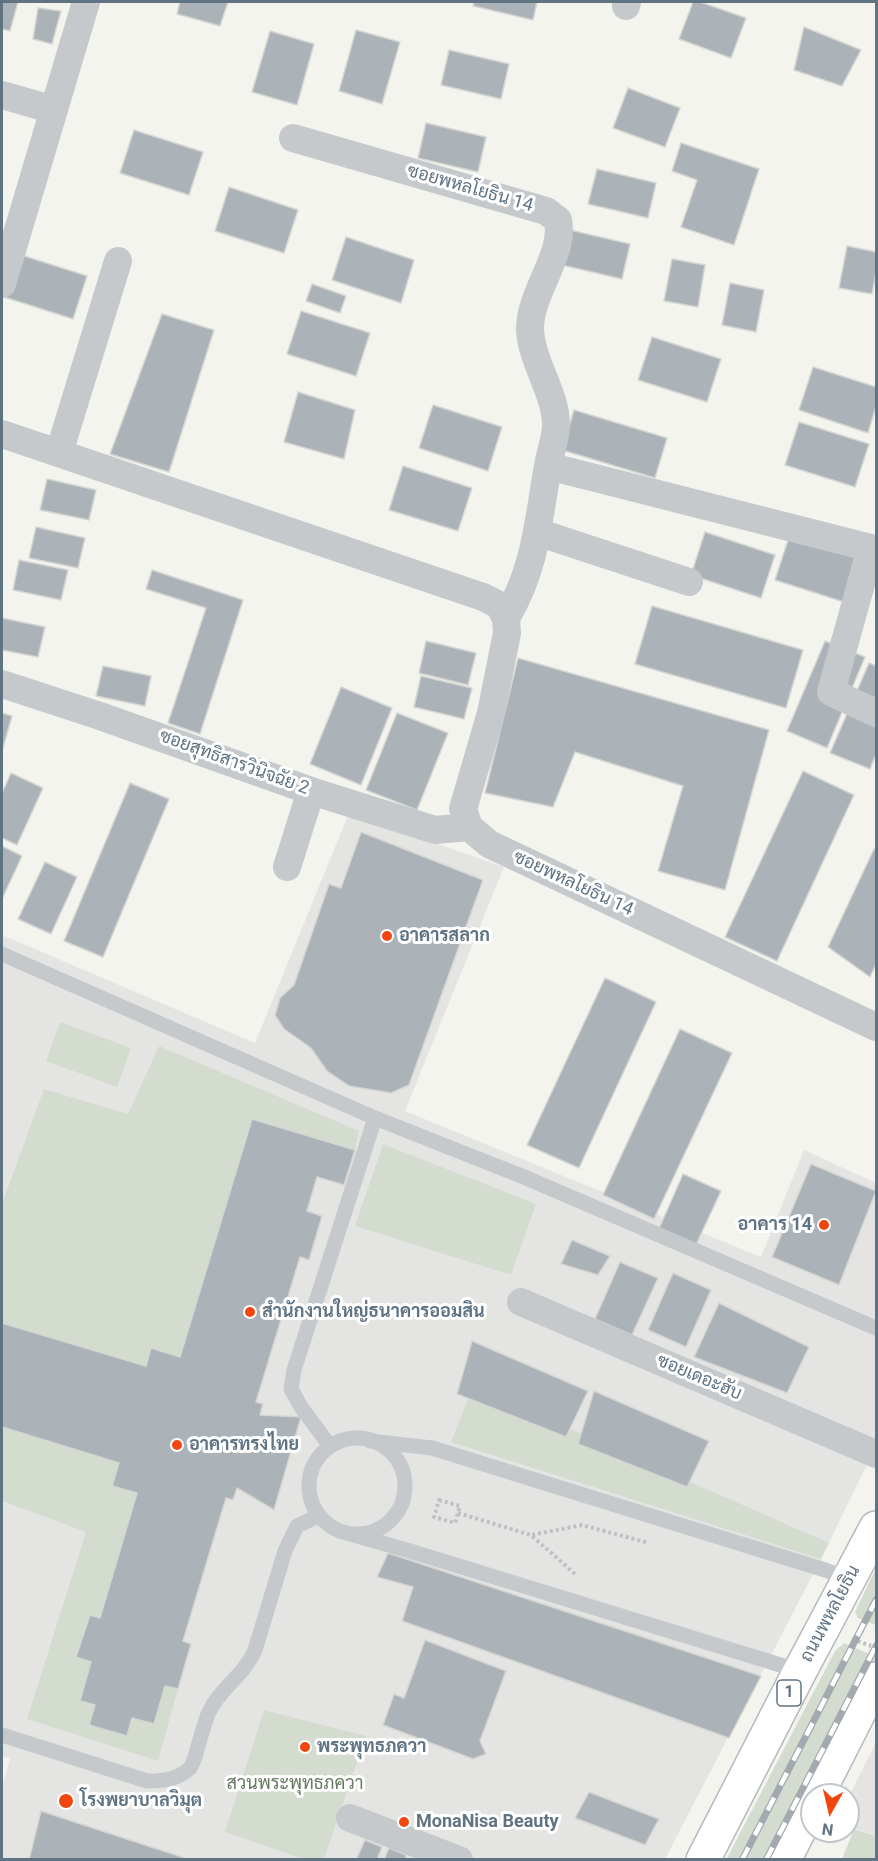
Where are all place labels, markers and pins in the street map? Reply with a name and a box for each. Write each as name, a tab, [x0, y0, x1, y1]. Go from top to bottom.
place label: อาคารสลาก	[399, 925, 490, 947]
marker: อาคารสลาก	[380, 929, 394, 943]
place label: อาคาร 14	[737, 1214, 812, 1236]
marker: อาคาร 14	[817, 1218, 831, 1232]
place label: สำนักงานใหญ่ธนาคารออมสิน	[262, 1301, 485, 1323]
marker: สำนักงานใหญ่ธนาคารออมสิน	[243, 1305, 257, 1319]
place label: อาคารทรงไทย	[189, 1434, 299, 1456]
marker: อาคารทรงไทย	[170, 1438, 184, 1452]
place label: พระพุทธภควา	[317, 1736, 427, 1758]
marker: พระพุทธภควา	[298, 1740, 312, 1754]
place label: โรงพยาบาลวิมุต	[80, 1790, 202, 1812]
marker: โรงพยาบาลวิมุต	[57, 1792, 75, 1810]
place label: MonaNisa Beauty	[416, 1811, 559, 1833]
marker: MonaNisa Beauty	[397, 1815, 411, 1829]

